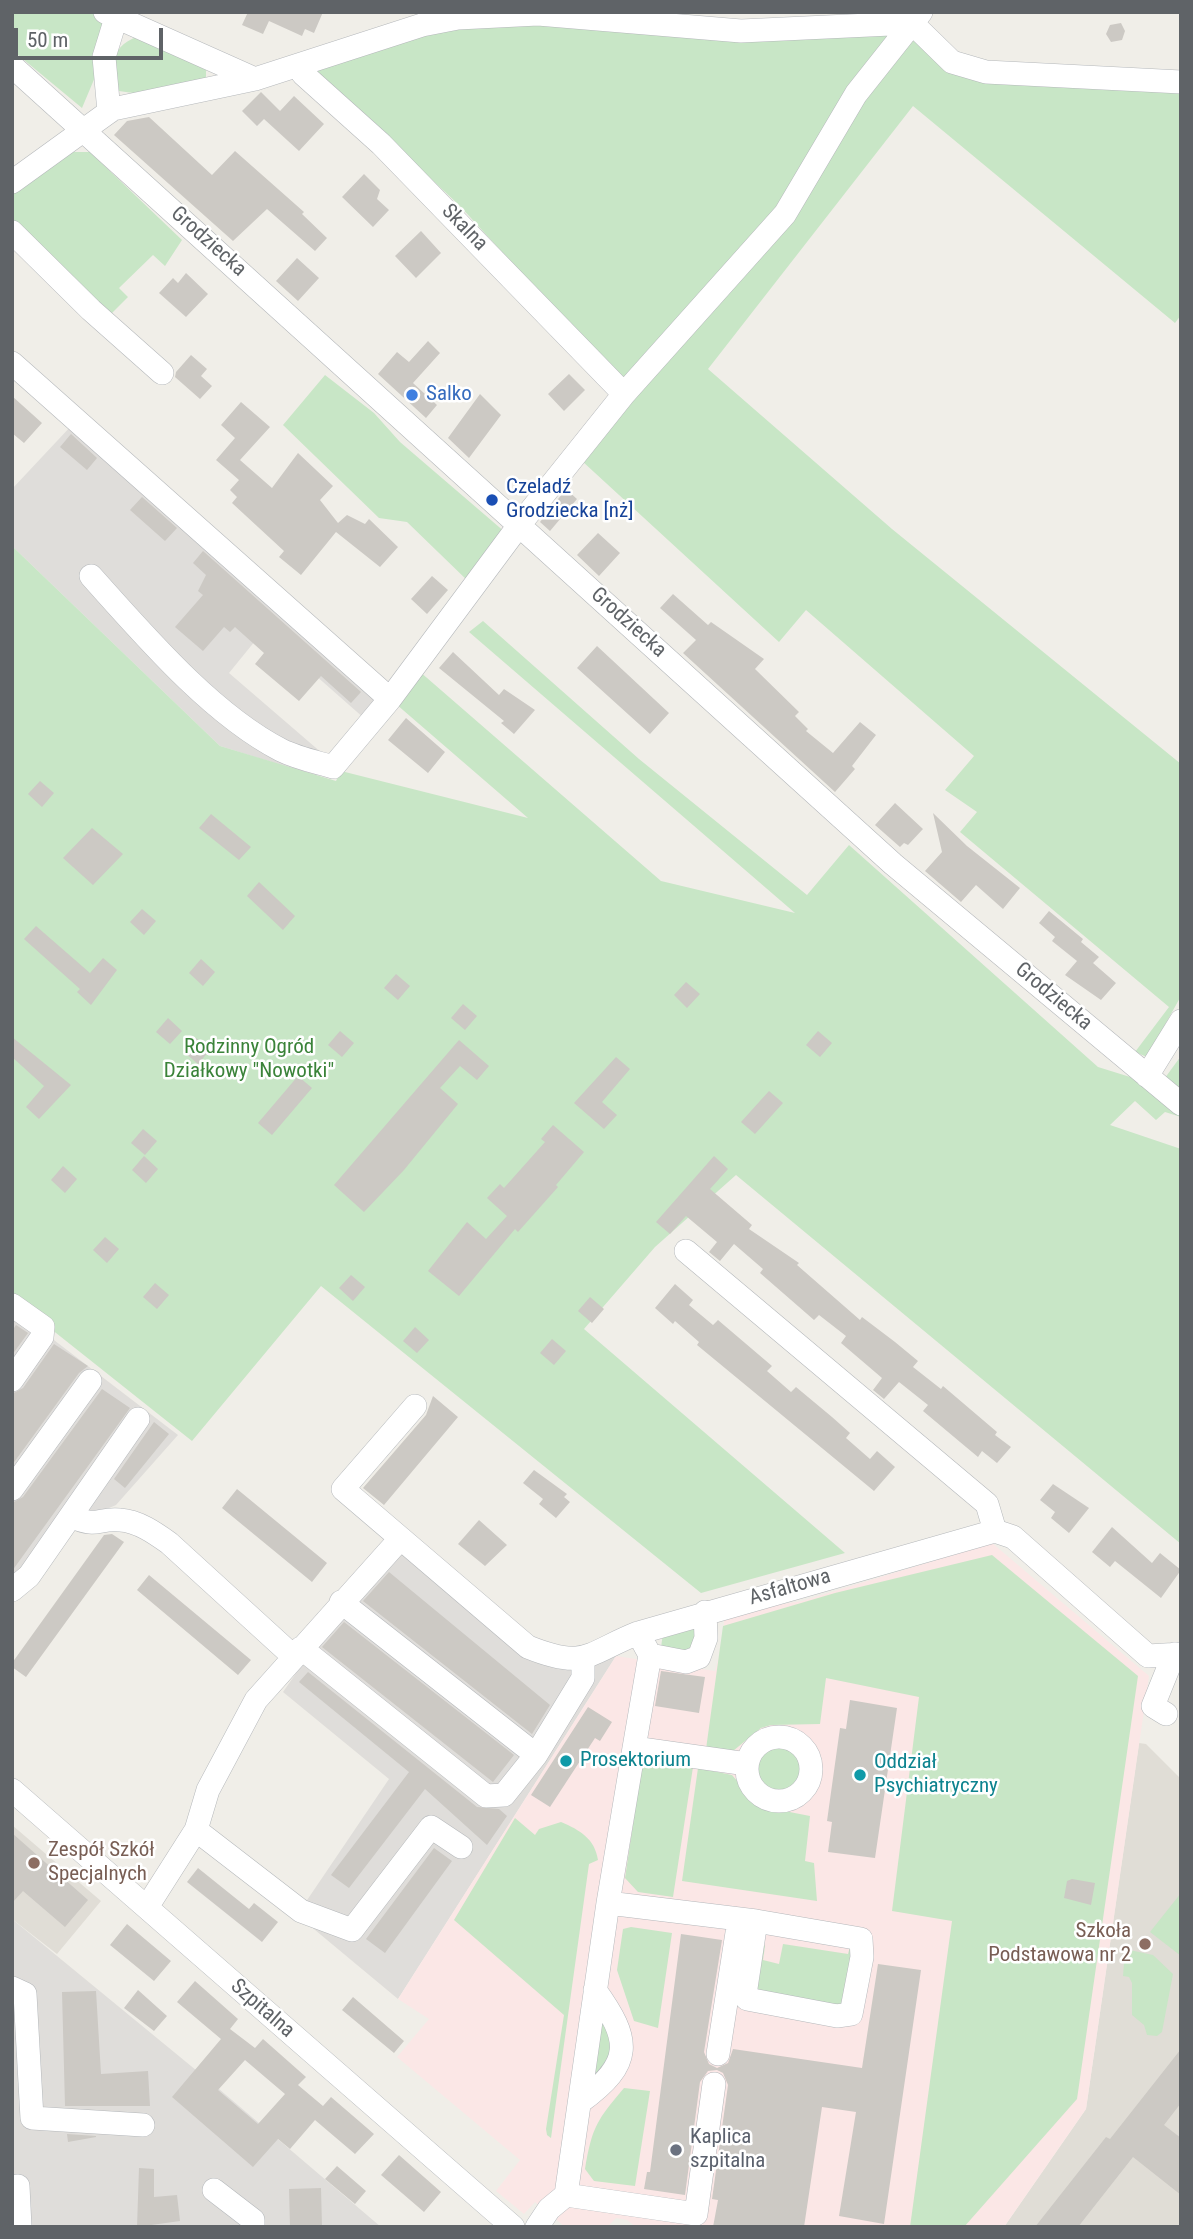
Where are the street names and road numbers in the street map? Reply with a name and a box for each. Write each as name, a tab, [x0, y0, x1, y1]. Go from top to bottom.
street label: Skalna	[436, 199, 492, 257]
street label: Grodziecka	[165, 202, 251, 282]
street label: Grodziecka	[585, 583, 671, 663]
street label: Grodziecka	[1009, 958, 1097, 1036]
street label: Asfaltowa	[746, 1564, 834, 1612]
street label: Szpitalna	[225, 1974, 299, 2044]

